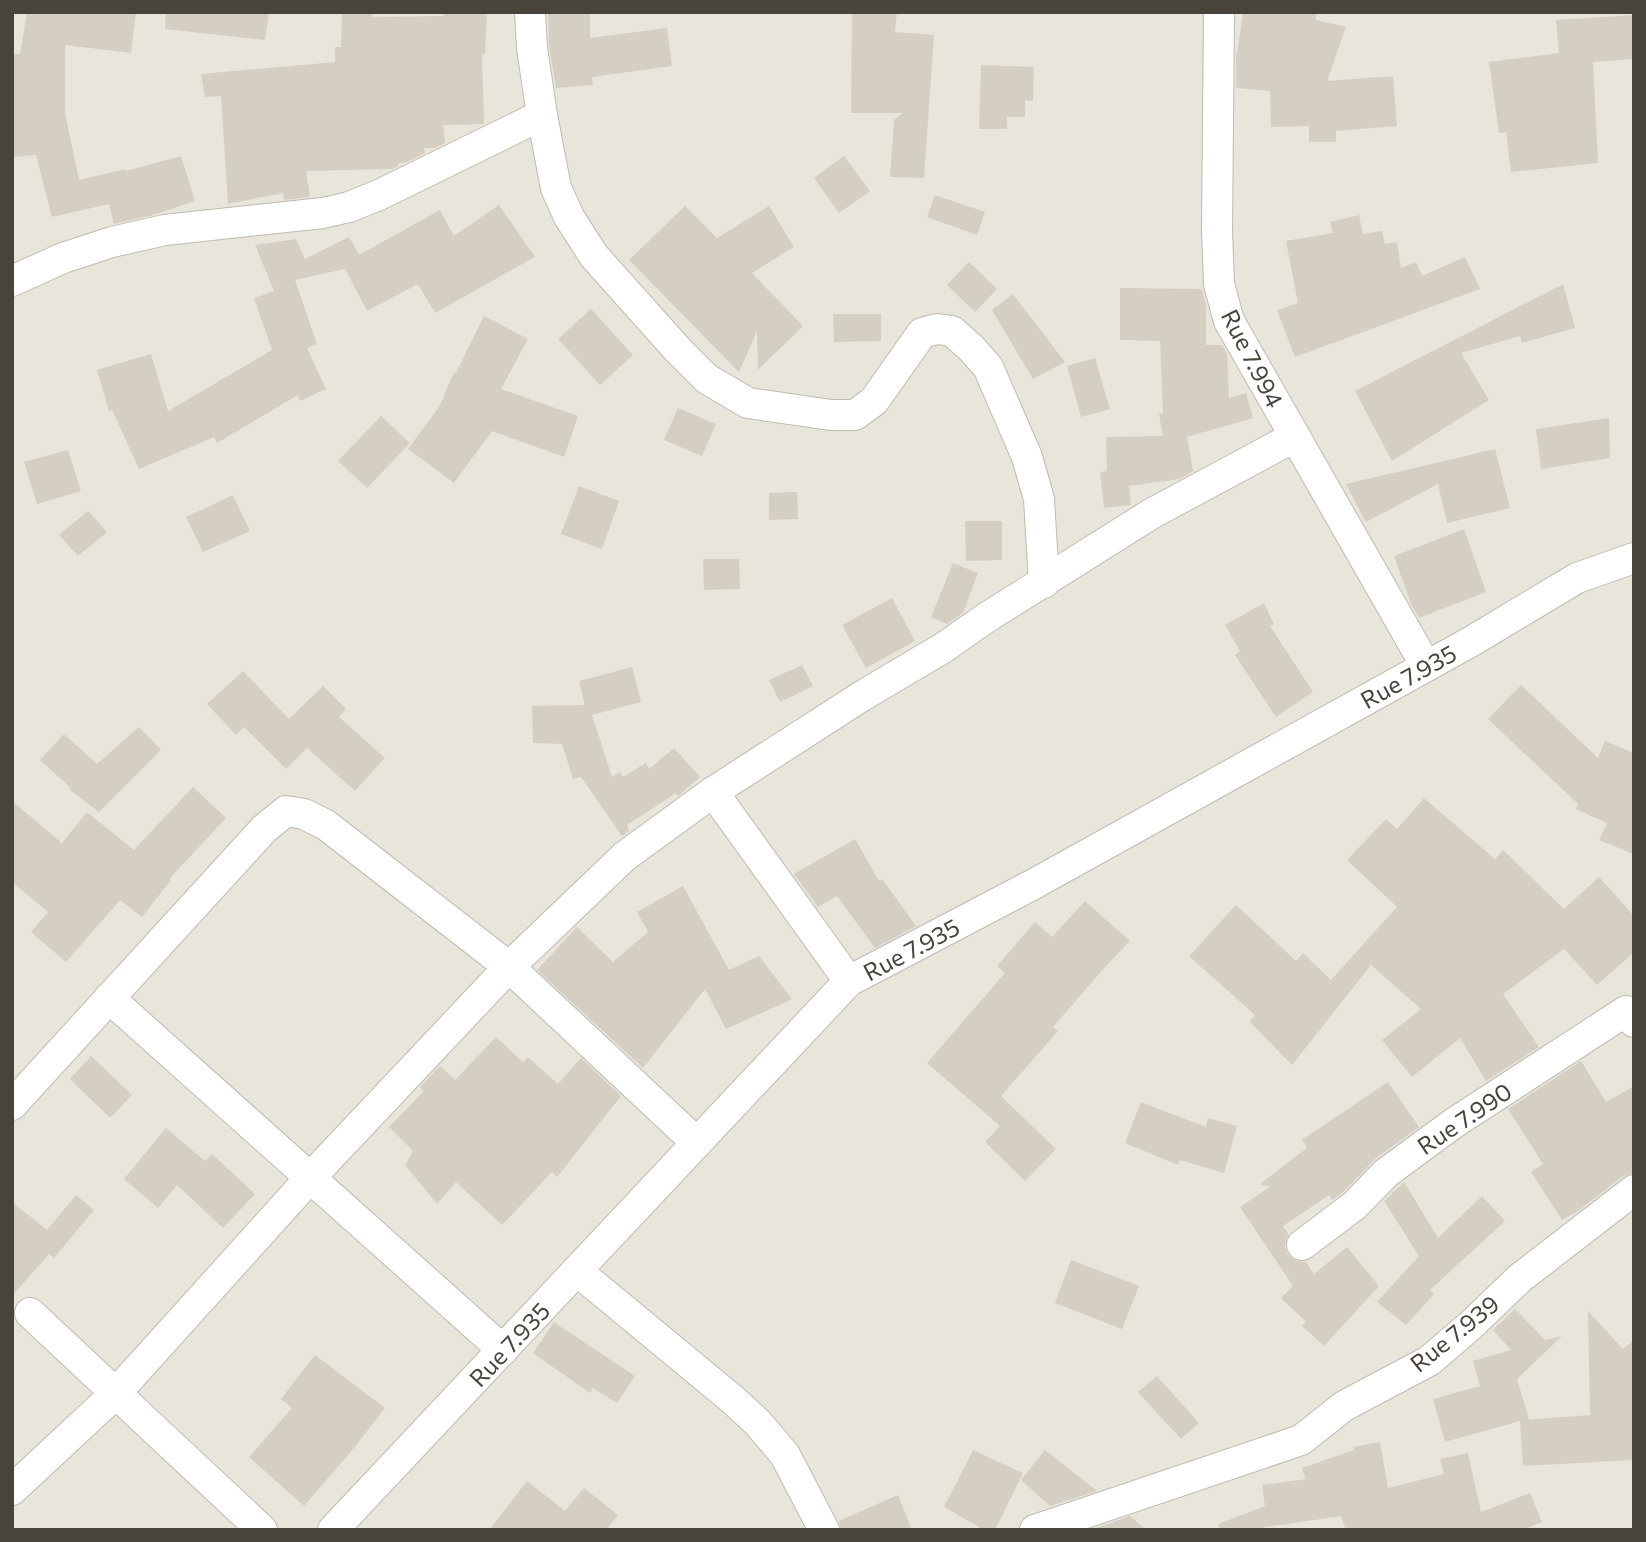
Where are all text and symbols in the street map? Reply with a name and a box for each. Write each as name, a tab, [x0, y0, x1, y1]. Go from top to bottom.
street label: Rue 7.994	[1216, 304, 1290, 412]
street label: Rue 7.935	[1355, 638, 1461, 714]
street label: Rue 7.935	[858, 912, 964, 986]
street label: Rue 7.990	[1411, 1076, 1517, 1160]
street label: Rue 7.939	[1404, 1288, 1504, 1378]
street label: Rue 7.935	[463, 1296, 555, 1392]

